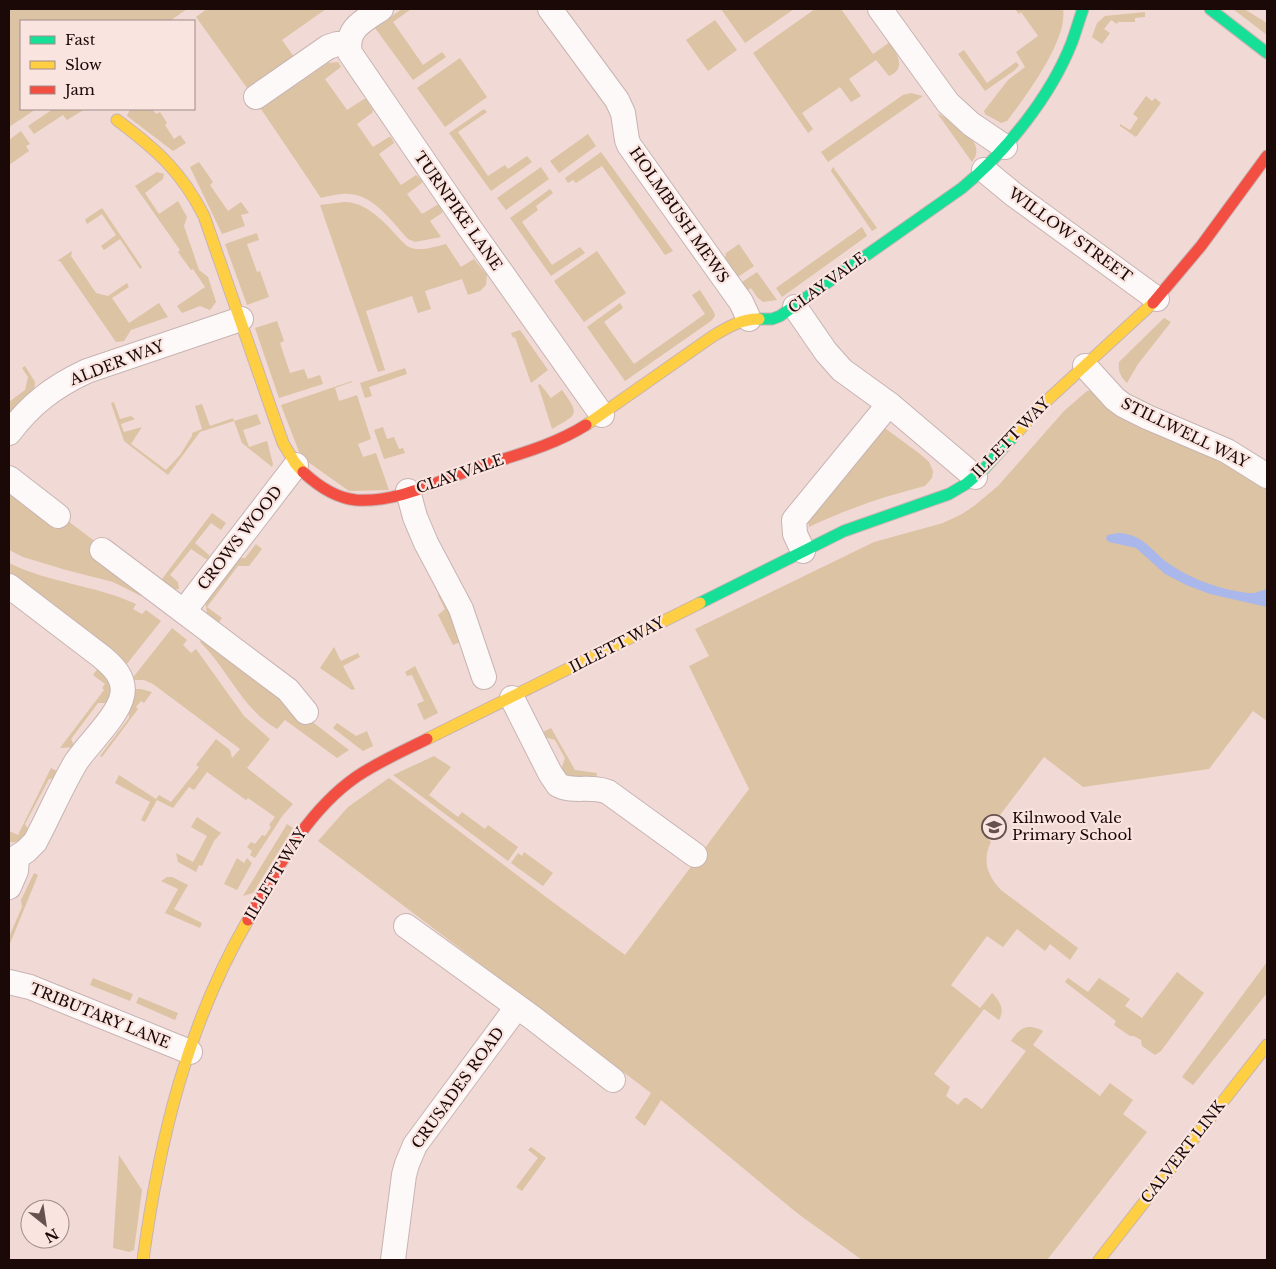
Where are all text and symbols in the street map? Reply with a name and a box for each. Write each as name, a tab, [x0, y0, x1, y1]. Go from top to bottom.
legend	[20, 20, 195, 110]
text: Fast	[65, 30, 96, 49]
text: Slow	[65, 55, 102, 74]
text: Jam	[63, 80, 95, 99]
street label: HOLMBUSH MEWS	[625, 143, 733, 286]
street label: TURNPIKE LANE	[410, 148, 507, 274]
street label: WILLOW STREET	[1004, 183, 1136, 286]
street label: CLAY VALE	[784, 248, 869, 317]
street label: ALDER WAY	[66, 335, 168, 390]
street label: ILLETT WAY	[968, 393, 1054, 482]
street label: STILLWELL WAY	[1118, 393, 1253, 472]
street label: CLAY VALE	[413, 450, 506, 497]
street label: CROWS WOOD	[193, 482, 286, 593]
street label: ILLETT WAY	[566, 612, 668, 677]
place label: Kilnwood Vale Primary School	[1012, 808, 1132, 844]
school or university icon: Kilnwood Vale Primary School	[981, 814, 1007, 840]
street label: ILLETT WAY	[241, 823, 311, 923]
street label: TRIBUTARY LANE	[27, 979, 173, 1052]
street label: CRUSADES ROAD	[407, 1023, 508, 1152]
street label: CALVERT LINK	[1136, 1096, 1229, 1207]
north arrow	[20, 1199, 70, 1249]
text: N	[41, 1224, 62, 1246]

